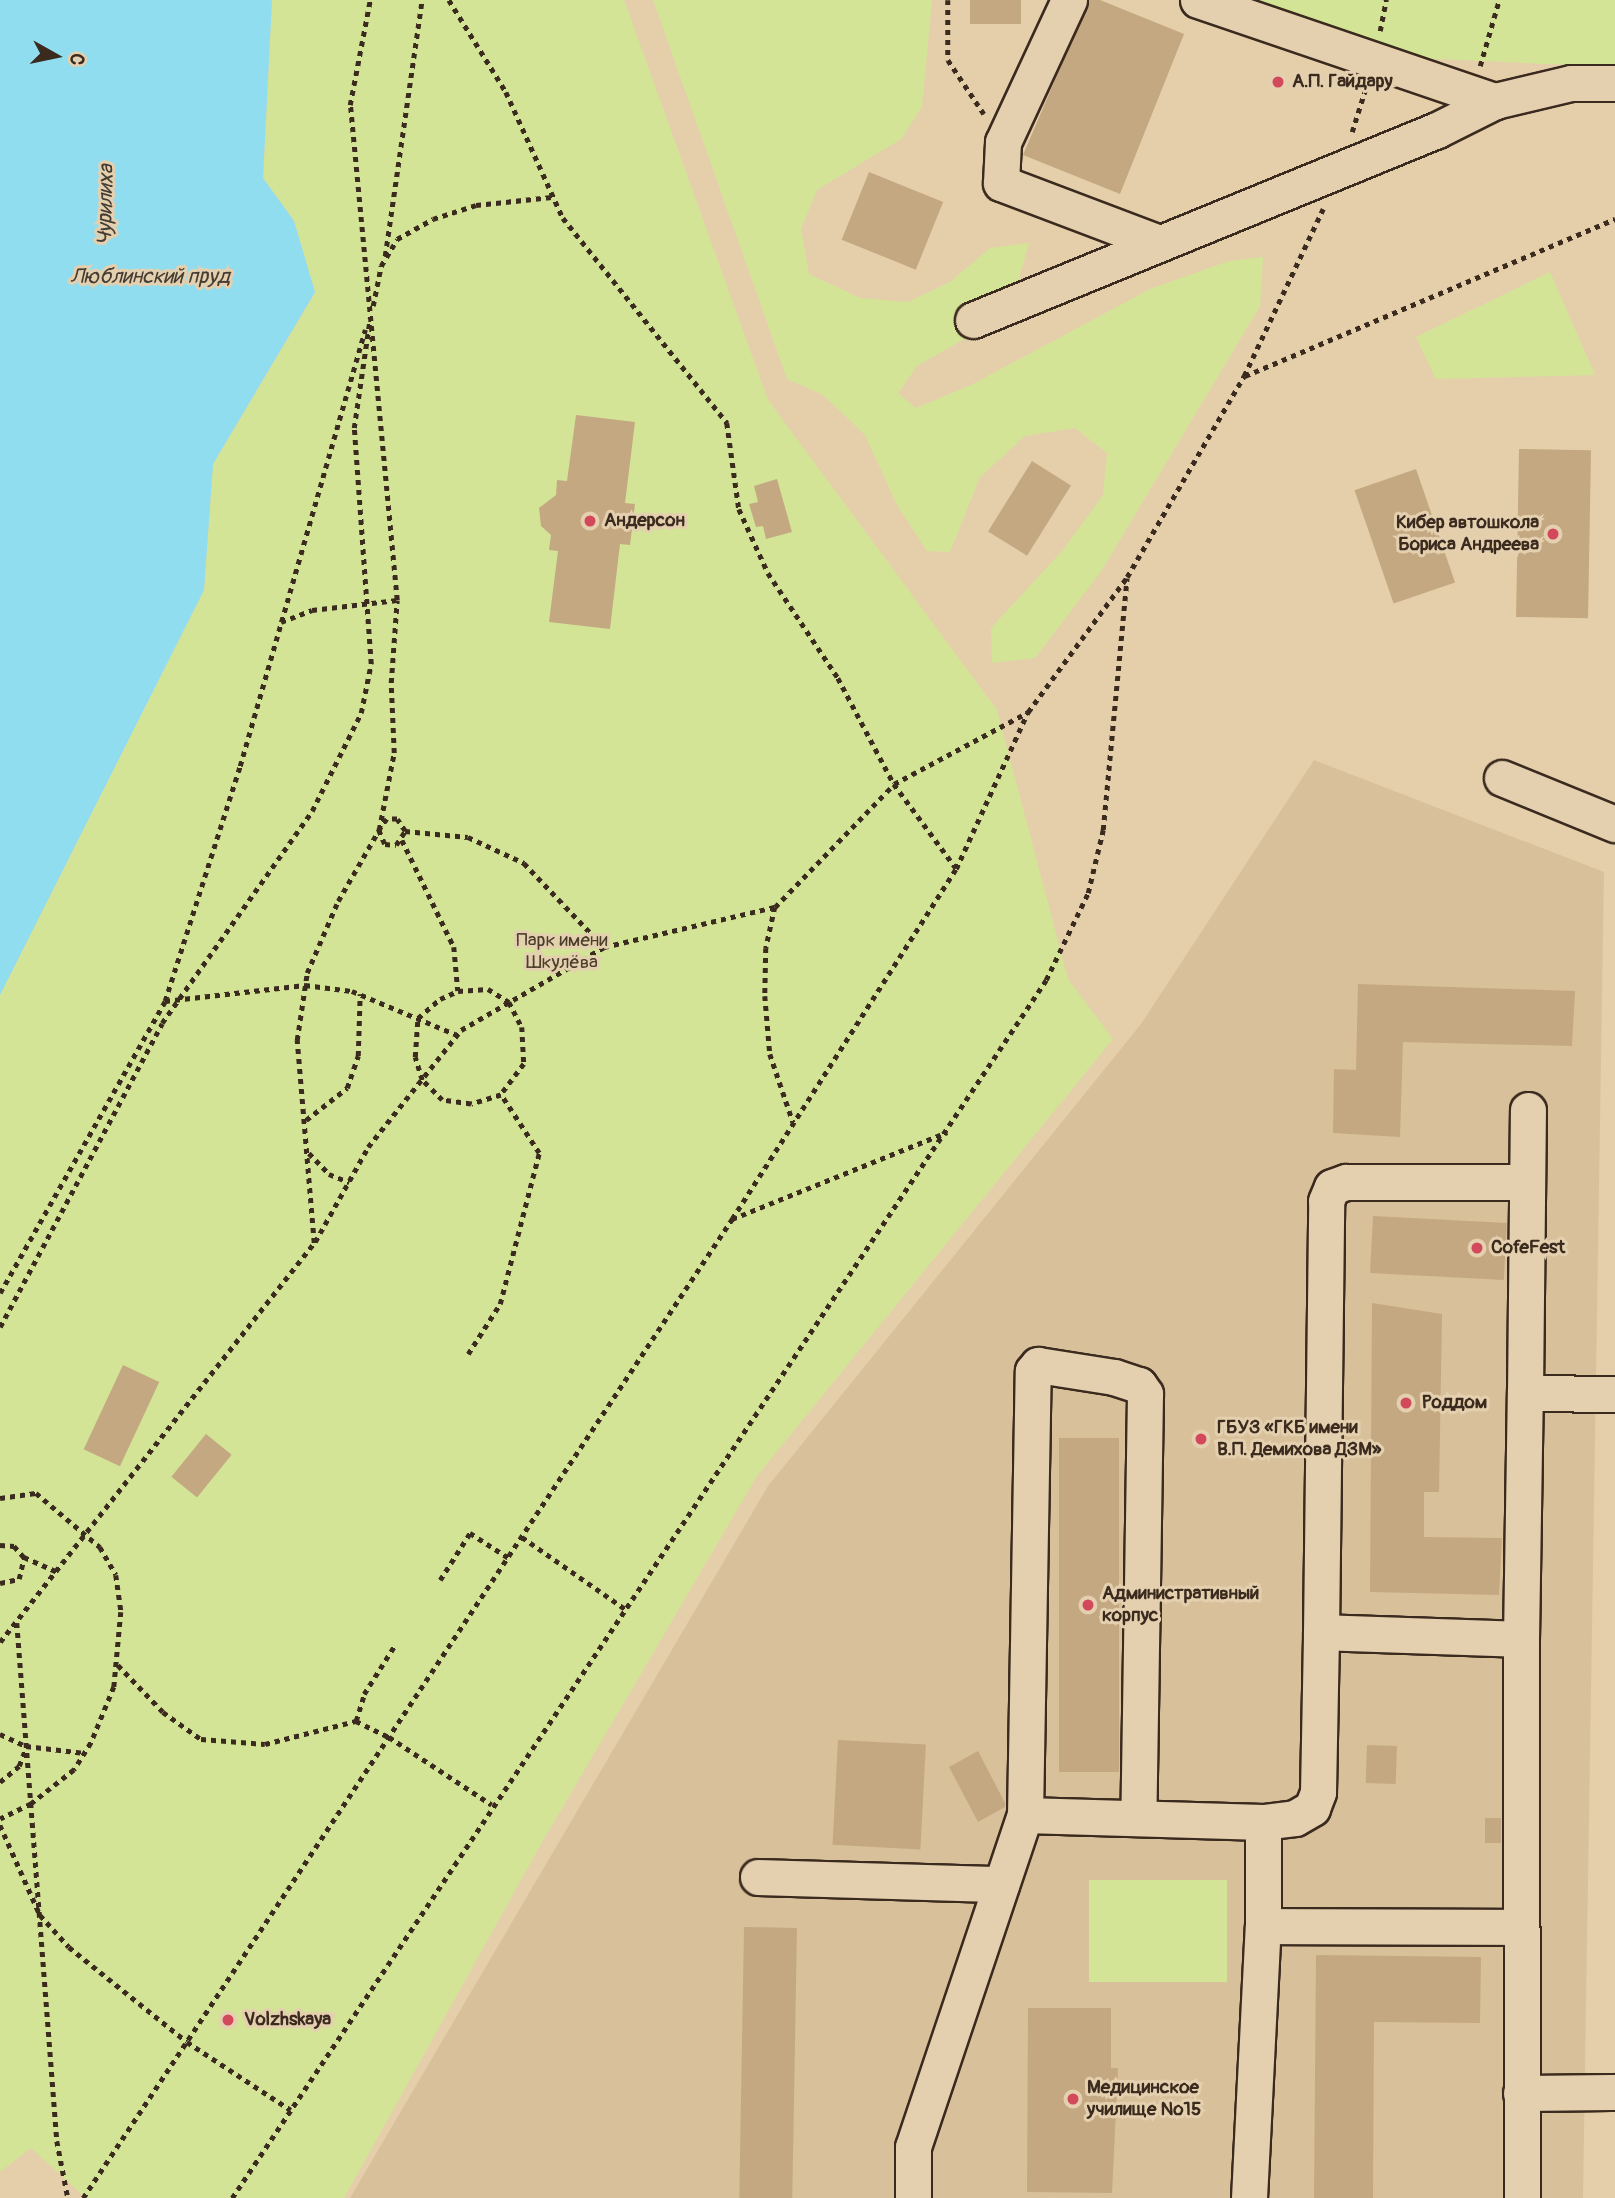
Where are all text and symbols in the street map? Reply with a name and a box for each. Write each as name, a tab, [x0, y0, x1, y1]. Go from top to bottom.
north arrow	[21, 21, 91, 91]
text: С	[64, 52, 90, 67]
place label: А.П. Гайдару	[1292, 71, 1393, 93]
marker: А.П. Гайдару	[1270, 74, 1286, 90]
water label: Чурилиха	[93, 164, 119, 246]
water label: Люблинский пруд	[70, 264, 230, 290]
place label: Андерсон	[604, 510, 685, 532]
place label: Кибер автошкола Бориса Андреева	[1396, 512, 1539, 556]
marker: Андерсон	[582, 513, 598, 529]
marker: Кибер автошкола Бориса Андреева	[1545, 526, 1561, 542]
park label: Парк имени Шкулёва	[516, 930, 608, 974]
place label: CofeFest	[1491, 1237, 1565, 1259]
marker: CofeFest	[1469, 1240, 1485, 1256]
place label: Роддом	[1422, 1392, 1487, 1414]
marker: Роддом	[1396, 1393, 1416, 1413]
place label: ГБУЗ «ГКБ имени В.П. Демихова ДЗМ»	[1217, 1417, 1381, 1461]
marker: ГБУЗ «ГКБ имени В.П. Демихова ДЗМ»	[1191, 1429, 1211, 1449]
place label: Административный корпус	[1102, 1583, 1259, 1627]
marker: Административный корпус	[1080, 1597, 1096, 1613]
place label: Volzhskaya	[244, 2009, 331, 2031]
marker: Volzhskaya	[218, 2010, 238, 2030]
place label: Медицинское училище №15	[1087, 2077, 1201, 2121]
marker: Медицинское училище №15	[1065, 2091, 1081, 2107]

